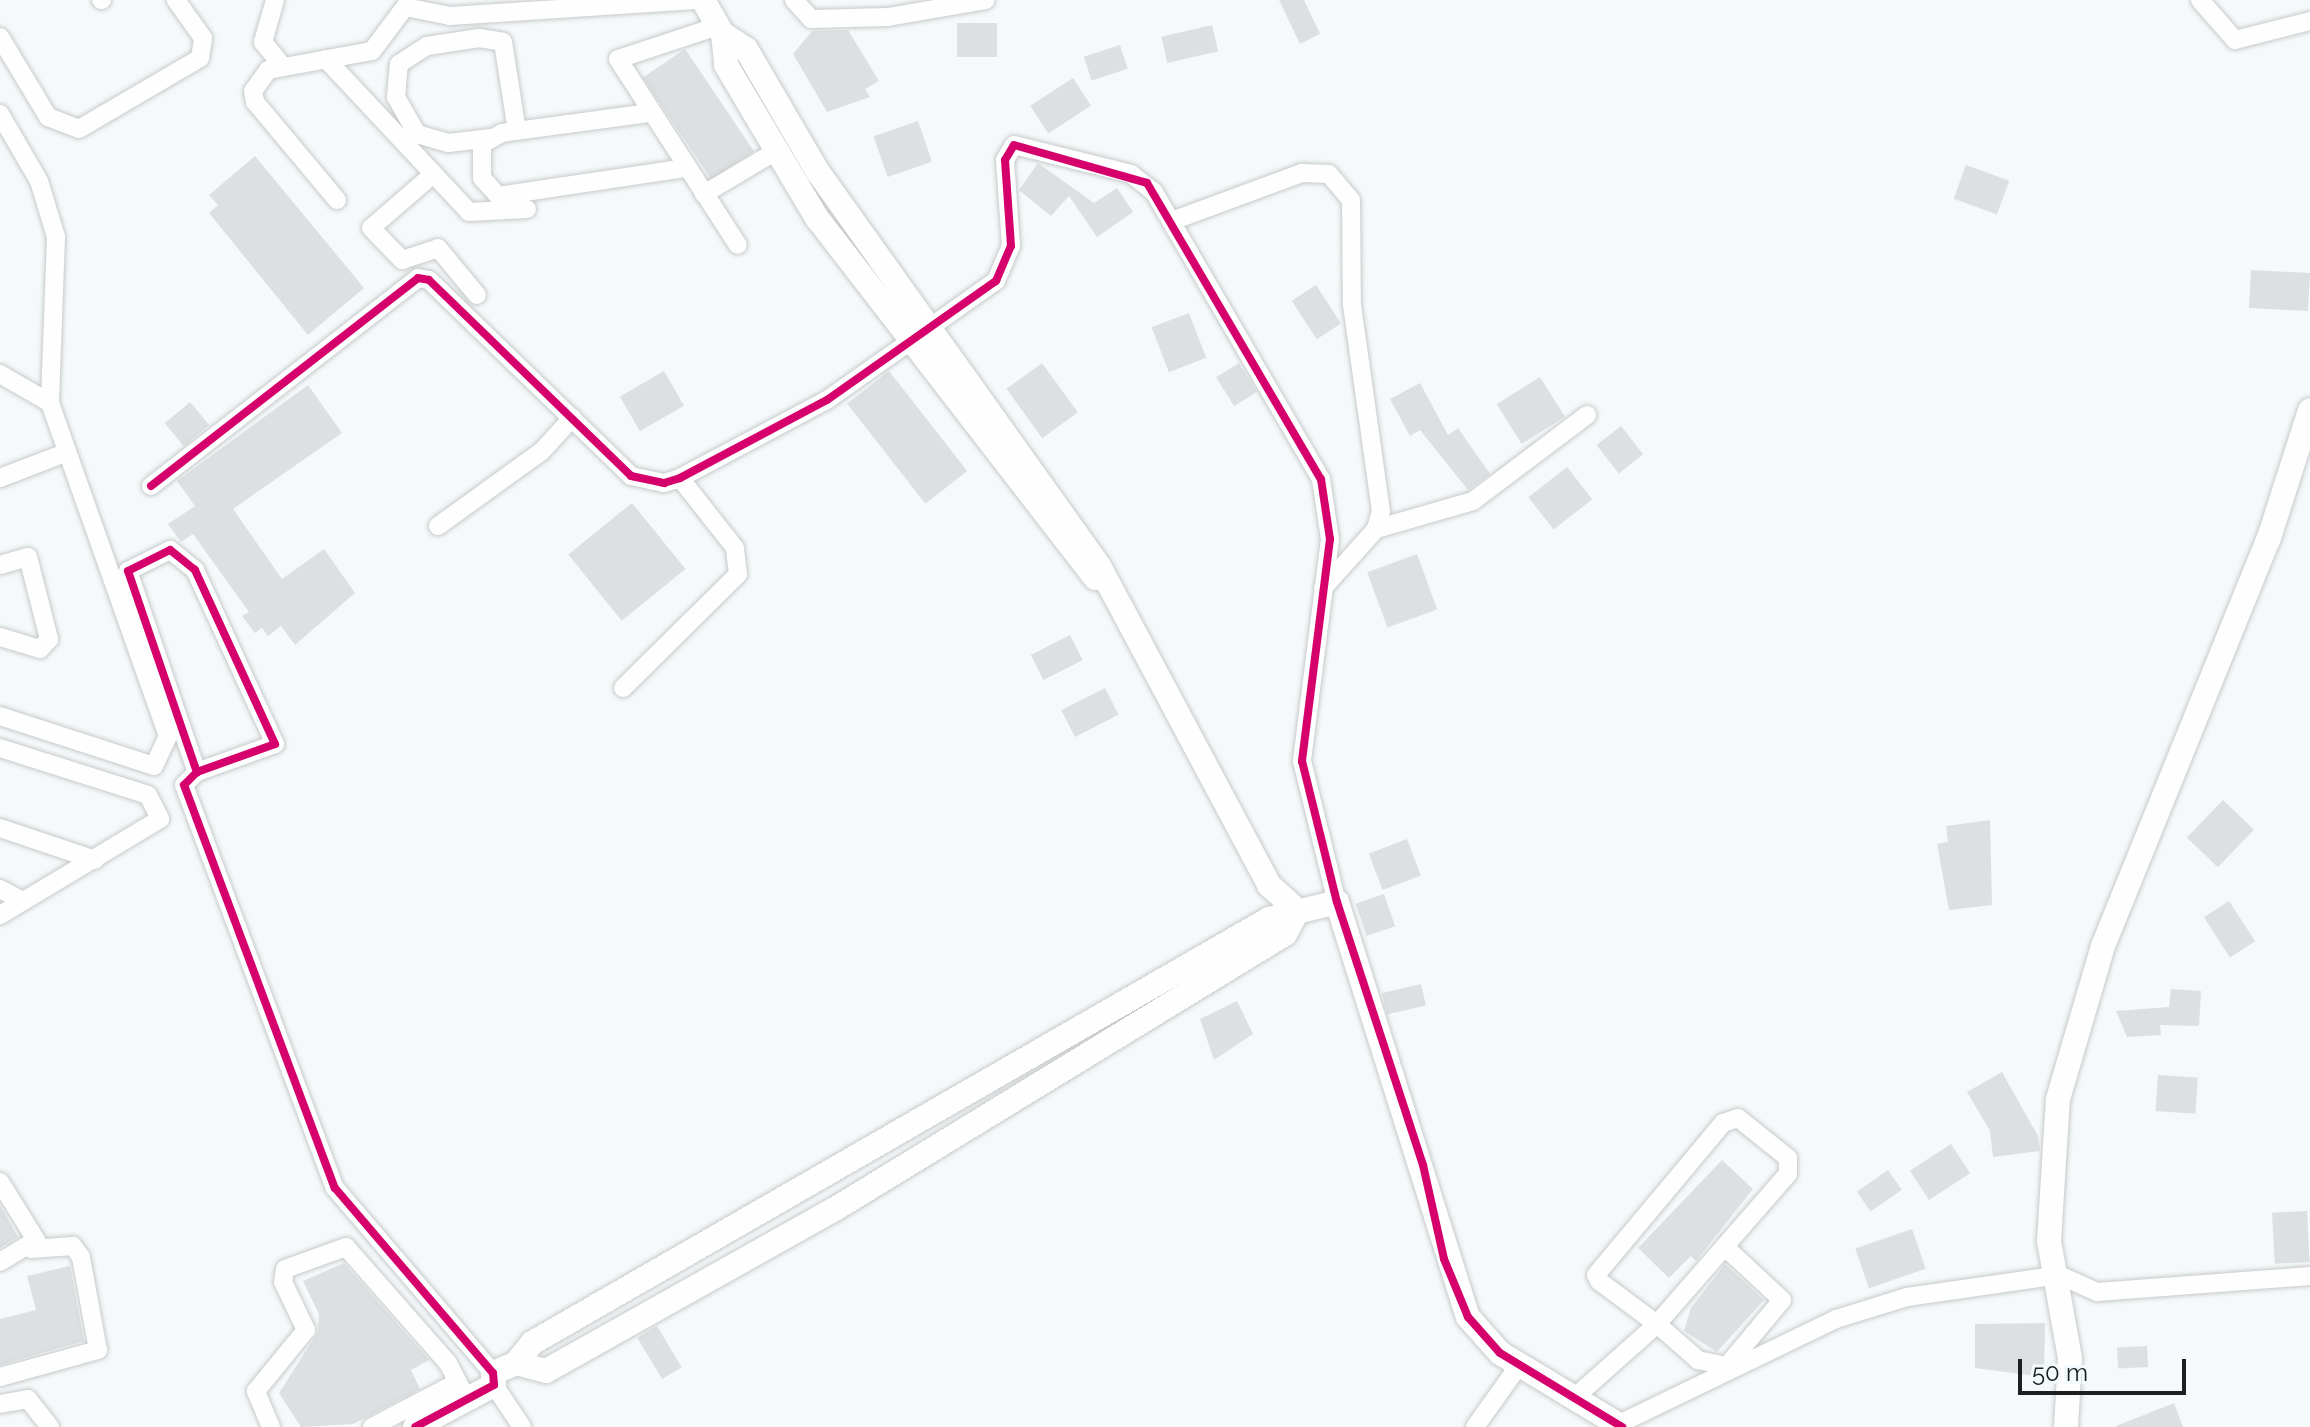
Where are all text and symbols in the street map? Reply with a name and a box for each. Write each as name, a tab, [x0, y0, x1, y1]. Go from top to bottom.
scale bar	[2022, 1343, 2190, 1393]
text: 50 m	[2032, 1358, 2088, 1387]

